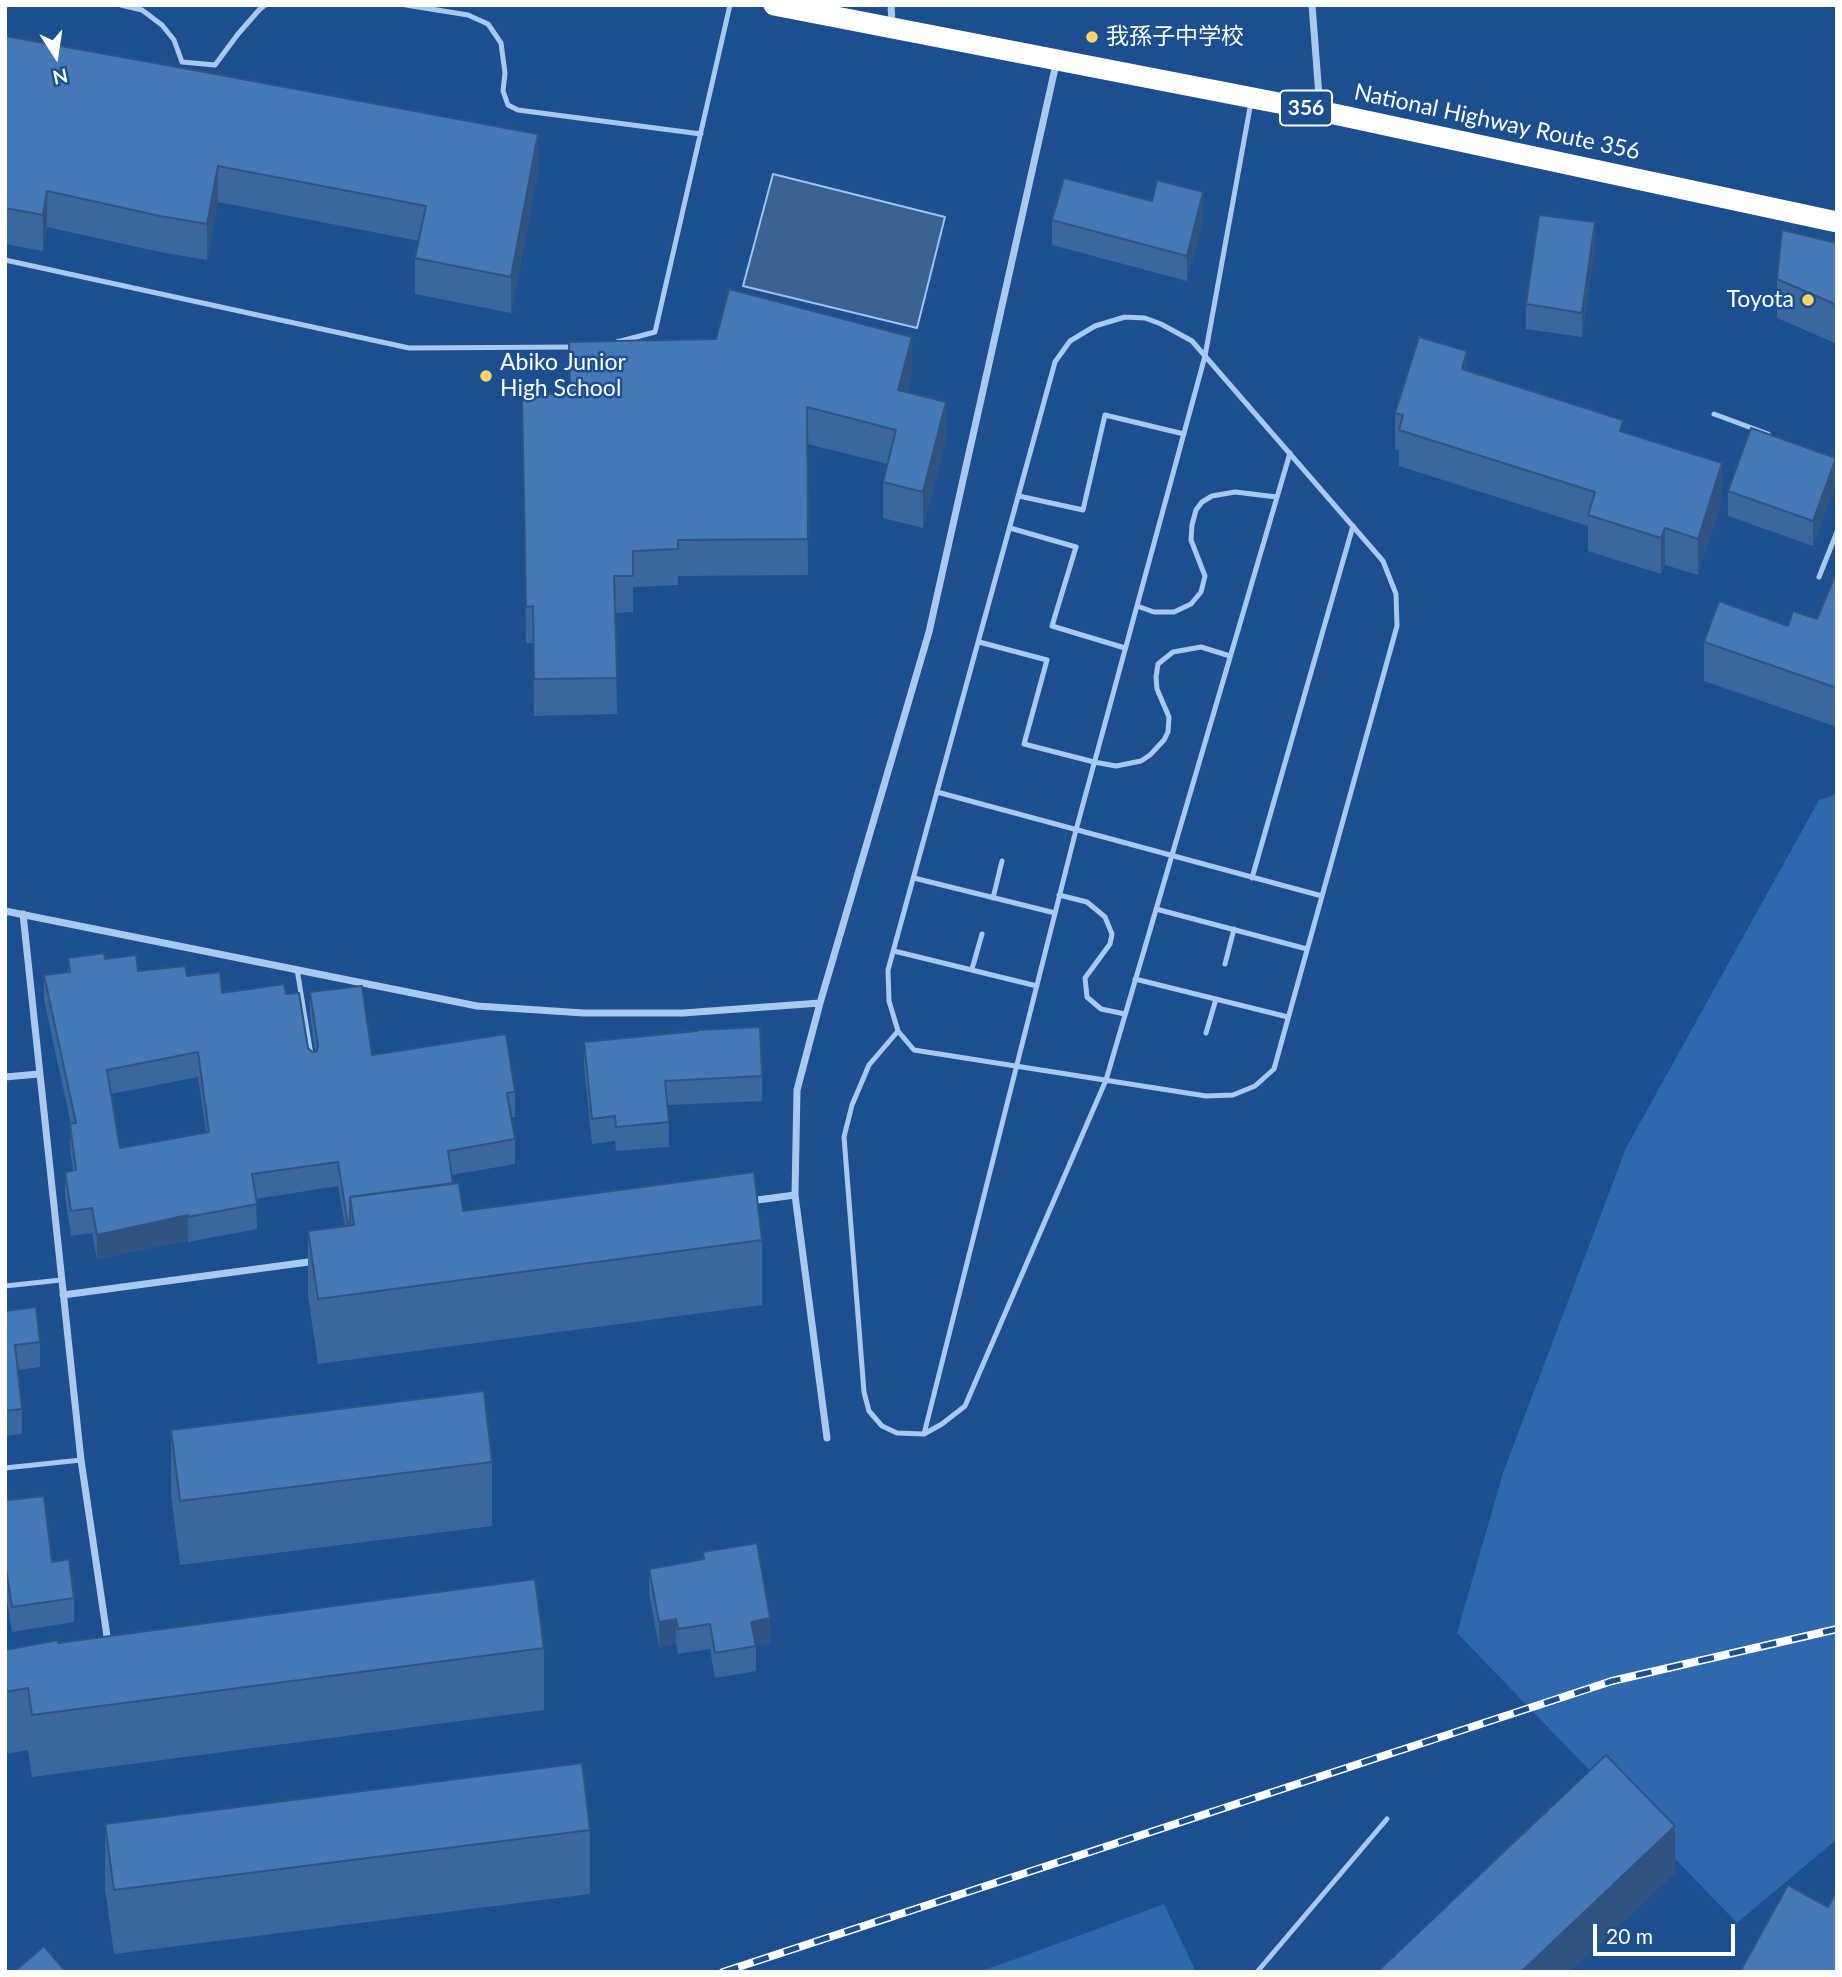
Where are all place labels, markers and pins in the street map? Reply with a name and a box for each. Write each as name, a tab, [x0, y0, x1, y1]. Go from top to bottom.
place label: 我孫子中学校	[1106, 23, 1244, 51]
marker: 我孫子中学校	[1084, 29, 1100, 45]
place label: Toyota	[1727, 286, 1794, 314]
marker: Toyota	[1800, 292, 1816, 308]
place label: Abiko Junior High School	[500, 349, 626, 403]
marker: Abiko Junior High School	[478, 368, 494, 384]

